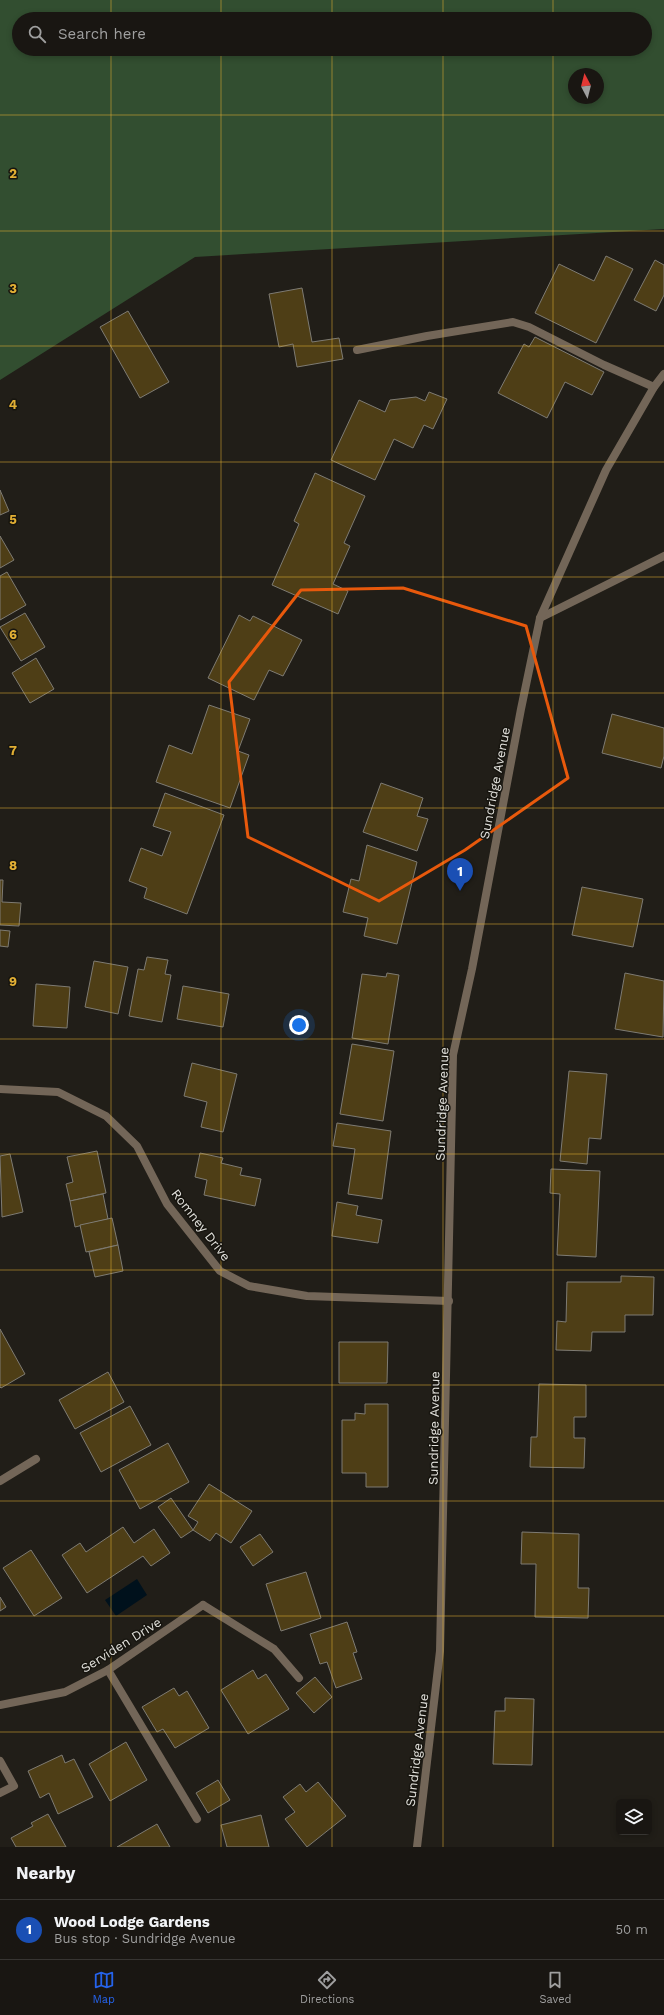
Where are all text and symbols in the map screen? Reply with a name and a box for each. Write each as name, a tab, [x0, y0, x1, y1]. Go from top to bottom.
search box	[12, 12, 652, 56]
icon: search	[26, 23, 48, 45]
text: Search here	[58, 25, 146, 43]
north arrow	[568, 68, 604, 104]
text: 2	[9, 166, 17, 181]
text: 3	[9, 281, 17, 296]
text: 4	[9, 397, 18, 412]
text: 5	[9, 512, 17, 527]
text: 6	[9, 627, 17, 642]
street label: Sundridge Avenue	[477, 726, 513, 840]
text: 7	[9, 743, 17, 758]
text: 8	[9, 858, 17, 873]
pin: 1	[447, 858, 473, 891]
text: 9	[9, 974, 17, 989]
your location	[289, 1015, 309, 1035]
street label: Sundridge Avenue	[433, 1047, 451, 1161]
street label: Romney Drive	[168, 1186, 234, 1264]
street label: Sundridge Avenue	[426, 1371, 442, 1485]
street label: Serviden Drive	[78, 1614, 164, 1676]
street label: Sundridge Avenue	[403, 1693, 431, 1807]
map controls	[616, 1799, 652, 1835]
button: layers	[616, 1799, 652, 1835]
text: Nearby	[16, 1863, 75, 1883]
text: Wood Lodge Gardens	[54, 1913, 210, 1931]
text: 1	[26, 1922, 32, 1937]
text: 50 m	[616, 1922, 648, 1937]
text: Bus stop · Sundridge Avenue	[54, 1931, 236, 1946]
tab: Map	[93, 1969, 115, 2006]
tab: Directions	[300, 1969, 354, 2006]
tab: Saved	[539, 1969, 571, 2006]

